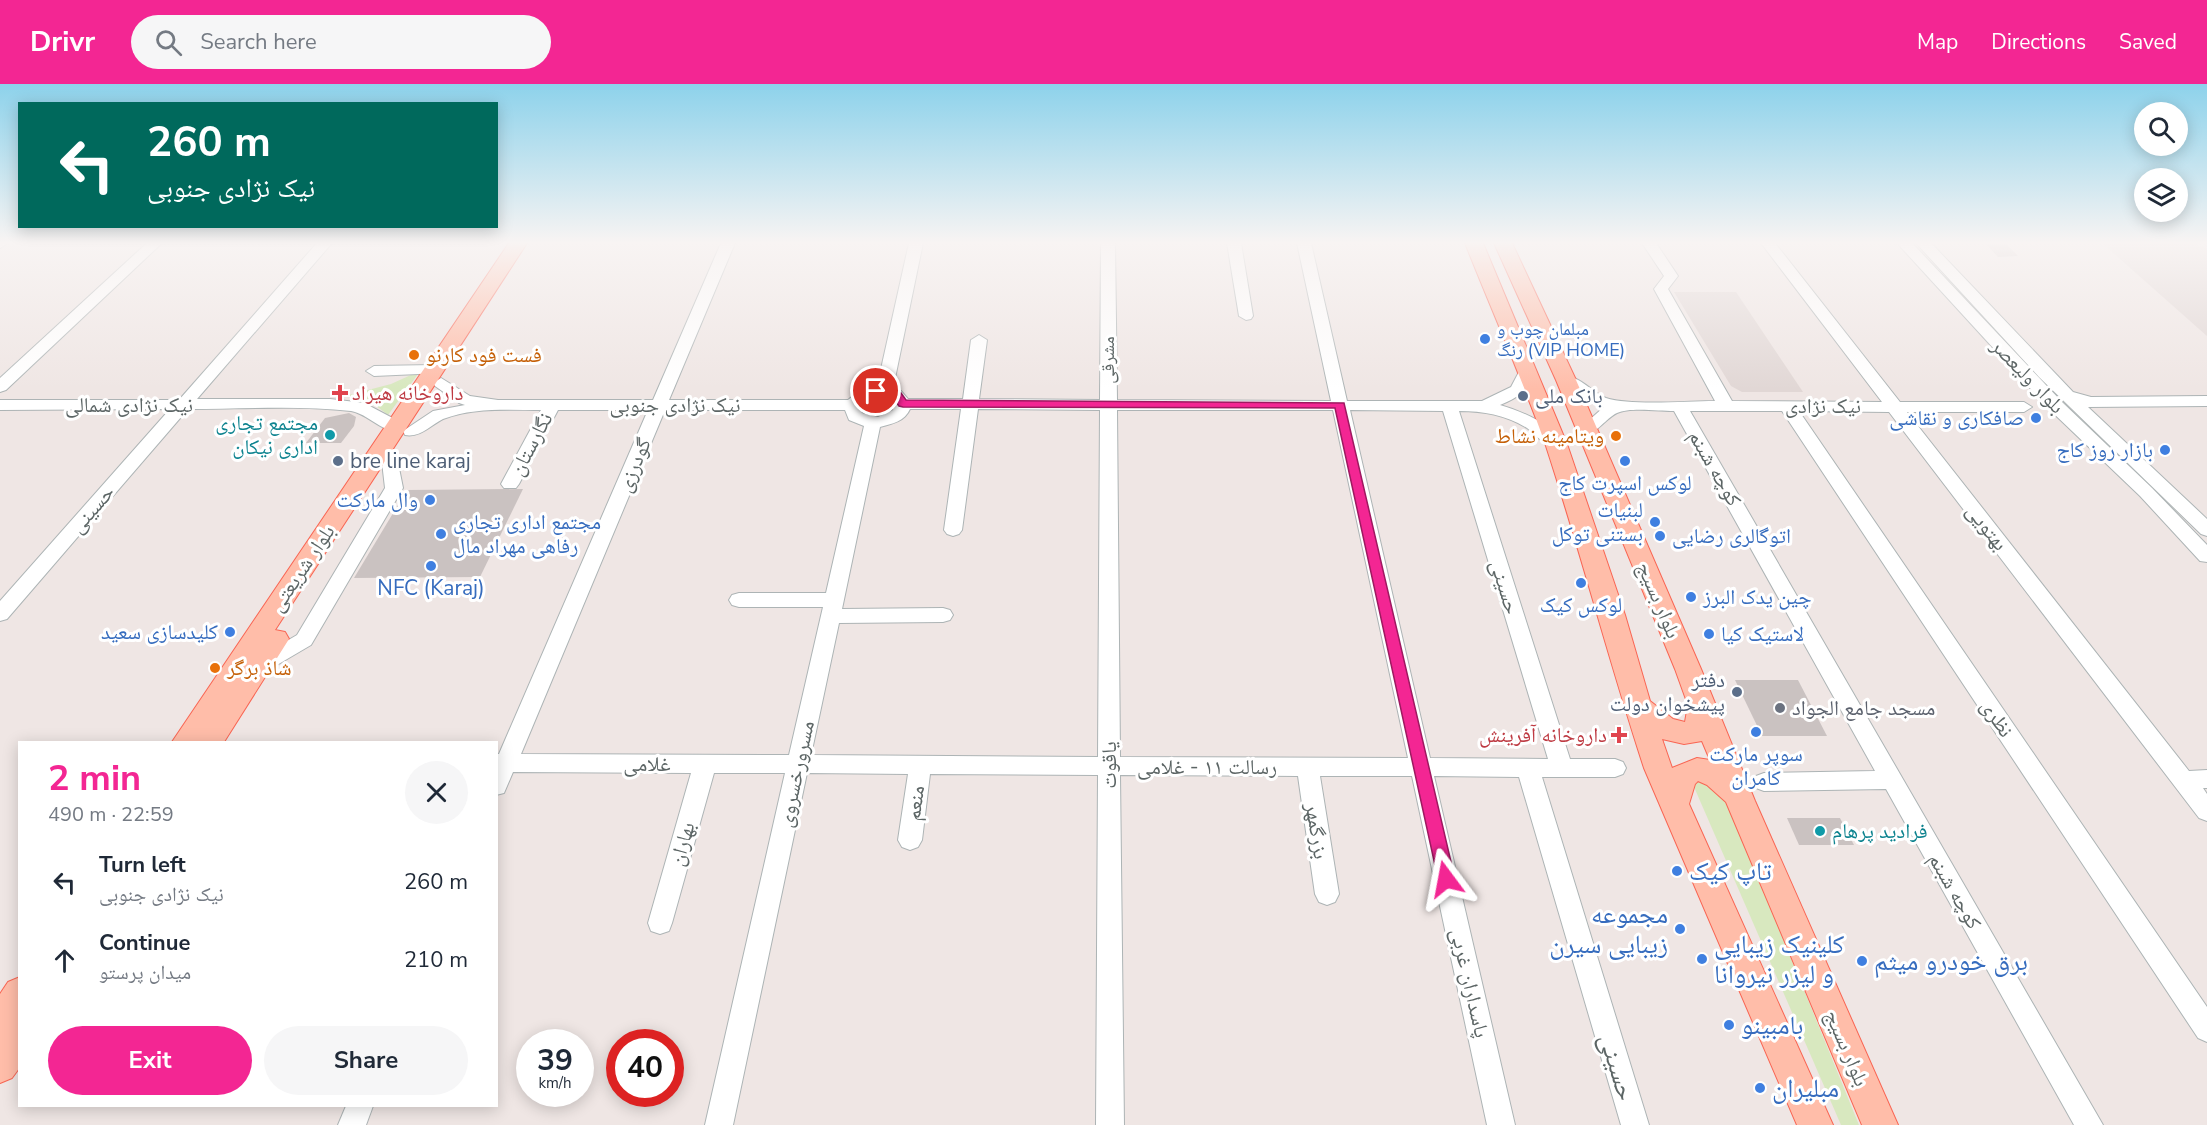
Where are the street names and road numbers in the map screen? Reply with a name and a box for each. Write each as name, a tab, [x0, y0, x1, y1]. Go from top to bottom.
street label: بلوار ولیعصر	[1984, 332, 2071, 420]
street label: مشرقی	[1096, 336, 1120, 384]
street label: نیک نژادی شمالی	[65, 391, 193, 419]
street label: نیک نژادی جنوبی	[610, 391, 740, 419]
street label: نیک نژادی	[1785, 392, 1861, 420]
street label: نگارستان	[503, 407, 559, 481]
street label: کوچه شبنم	[1682, 425, 1748, 512]
street label: گودرزی	[610, 433, 658, 496]
street label: حسینی	[63, 479, 121, 539]
street label: بهتویی	[1960, 498, 2014, 556]
street label: بلوار شریعتی	[263, 519, 341, 617]
street label: حسینی	[1484, 556, 1526, 618]
street label: بلوار بسیج	[1630, 557, 1688, 643]
street label: نظری	[1974, 693, 2020, 743]
street label: مسرورخسروی	[771, 718, 821, 830]
street label: یاقوت	[1095, 741, 1123, 789]
street label: غلامی	[623, 750, 671, 778]
street label: رسالت ۱۱ - غلامی	[1137, 753, 1277, 781]
street label: منعم	[899, 783, 931, 823]
street label: بزرگمهر	[1299, 800, 1335, 861]
street label: بهاران	[662, 819, 702, 869]
street label: کوچه شبنم	[1922, 848, 1988, 935]
street label: پاسداران غربی	[1444, 926, 1496, 1040]
street label: بلوار بسیج	[1818, 1005, 1876, 1091]
street label: حسینی	[1591, 1029, 1644, 1105]

